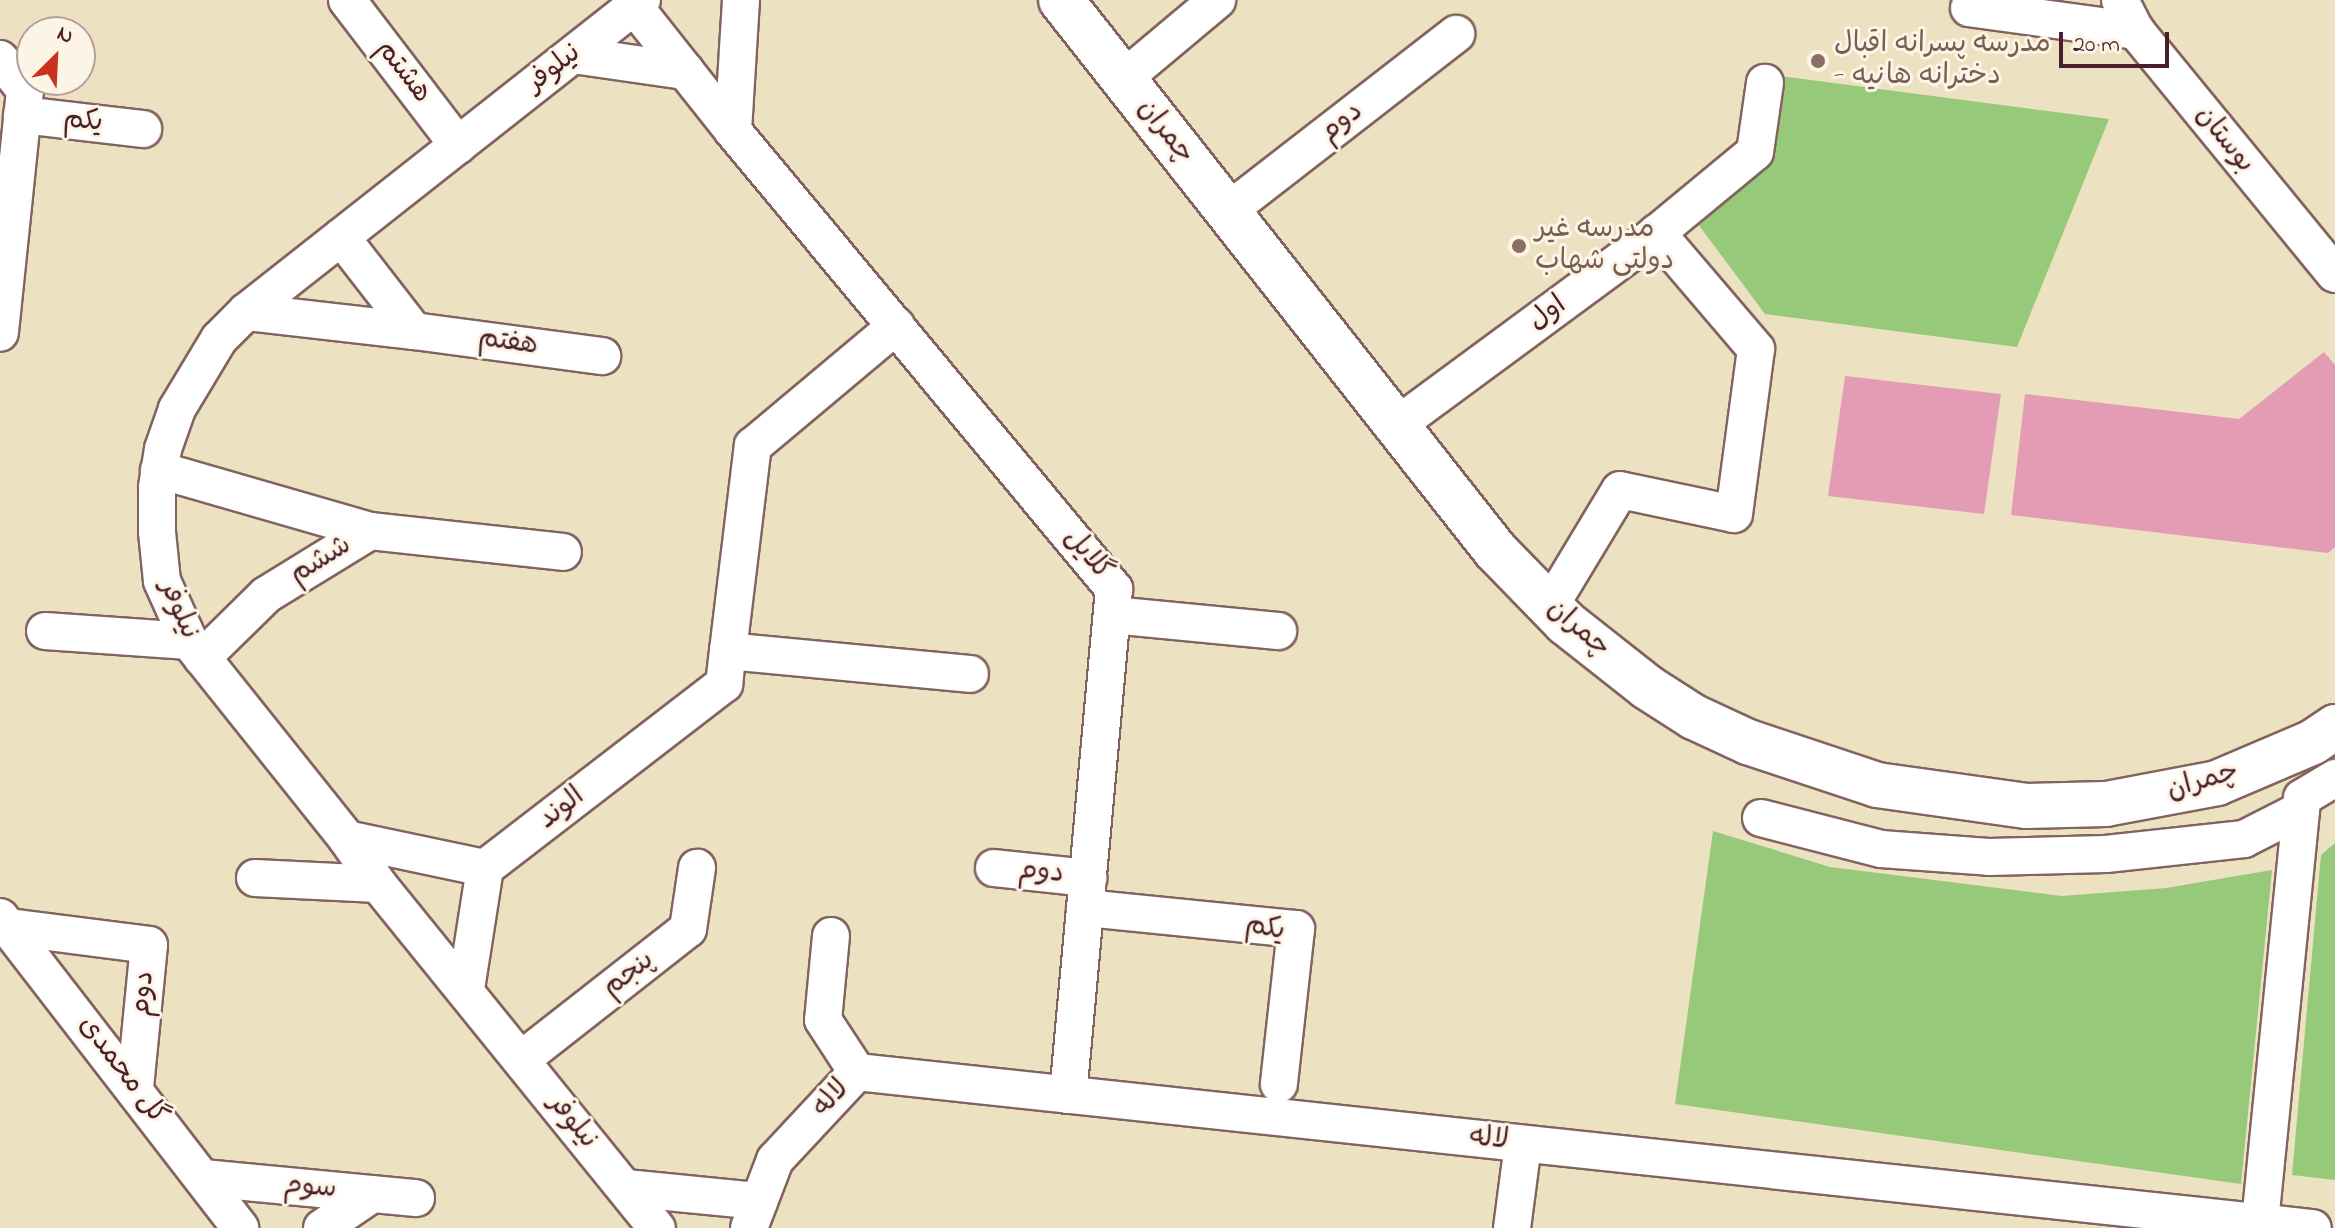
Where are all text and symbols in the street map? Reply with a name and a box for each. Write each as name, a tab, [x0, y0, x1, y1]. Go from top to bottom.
north arrow	[16, 16, 96, 96]
scale bar	[2063, 16, 2173, 66]
text: N	[52, 18, 78, 54]
place label: مدرسه پسرانه اقبال - دخترانه هانیه	[1834, 28, 2051, 94]
text: 20 m	[2073, 28, 2120, 63]
street label: هشتم	[368, 34, 438, 110]
street label: نیلوفر	[520, 37, 588, 101]
marker: مدرسه پسرانه اقبال - دخترانه هانیه	[1809, 52, 1827, 70]
street label: چمران	[1129, 93, 1201, 171]
street label: دوم	[1314, 96, 1370, 150]
street label: بوستان	[2187, 100, 2261, 180]
street label: یکم	[62, 103, 104, 141]
place label: مدرسه غیر دولتی شهاب	[1535, 213, 1674, 279]
marker: مدرسه غیر دولتی شهاب	[1510, 237, 1528, 255]
street label: اول	[1523, 289, 1573, 339]
street label: هفتم	[476, 322, 540, 364]
street label: گلایل	[1056, 522, 1118, 588]
street label: ششم	[284, 529, 358, 593]
street label: نیلوفر	[151, 575, 205, 645]
street label: چمران	[1539, 592, 1617, 666]
street label: چمران	[2163, 756, 2243, 808]
street label: الوند	[532, 780, 592, 838]
street label: دوم	[1017, 854, 1065, 892]
street label: یکم	[1242, 909, 1288, 949]
street label: پنجم	[596, 944, 662, 1006]
street label: دوم	[125, 970, 163, 1018]
street label: گل محمدی	[70, 1010, 174, 1132]
street label: لاله	[806, 1073, 858, 1125]
street label: نیلوفر	[540, 1088, 604, 1156]
street label: لاله	[1468, 1121, 1510, 1159]
street label: سوم	[282, 1169, 338, 1207]

